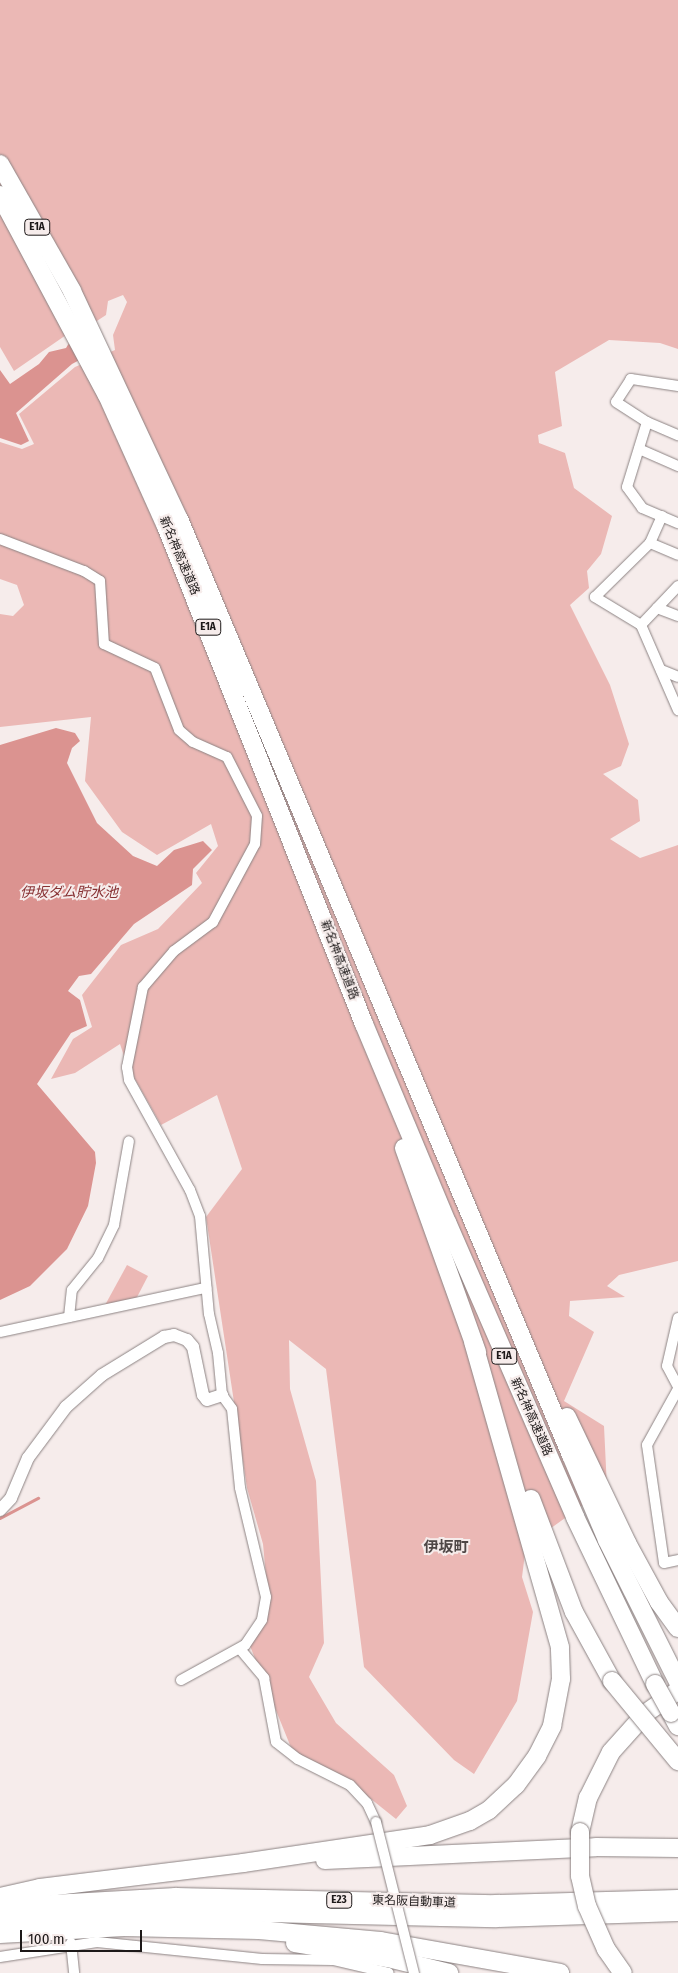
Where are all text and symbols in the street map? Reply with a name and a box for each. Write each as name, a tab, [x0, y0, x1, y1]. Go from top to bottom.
road number: E1A	[23, 218, 51, 236]
street label: 新名神高速道路	[156, 515, 202, 597]
road number: E1A	[194, 618, 222, 636]
water label: 伊坂ダム貯水池	[20, 885, 118, 901]
street label: 新名神高速道路	[317, 918, 361, 1002]
road number: E1A	[490, 1348, 518, 1364]
street label: 新名神高速道路	[507, 1376, 555, 1458]
district label: 伊坂町	[424, 1539, 468, 1557]
road number: E23	[325, 1892, 353, 1908]
street label: 東名阪自動車道	[372, 1893, 456, 1911]
scale bar	[22, 1920, 145, 1952]
text: 100 m	[28, 1930, 65, 1948]

